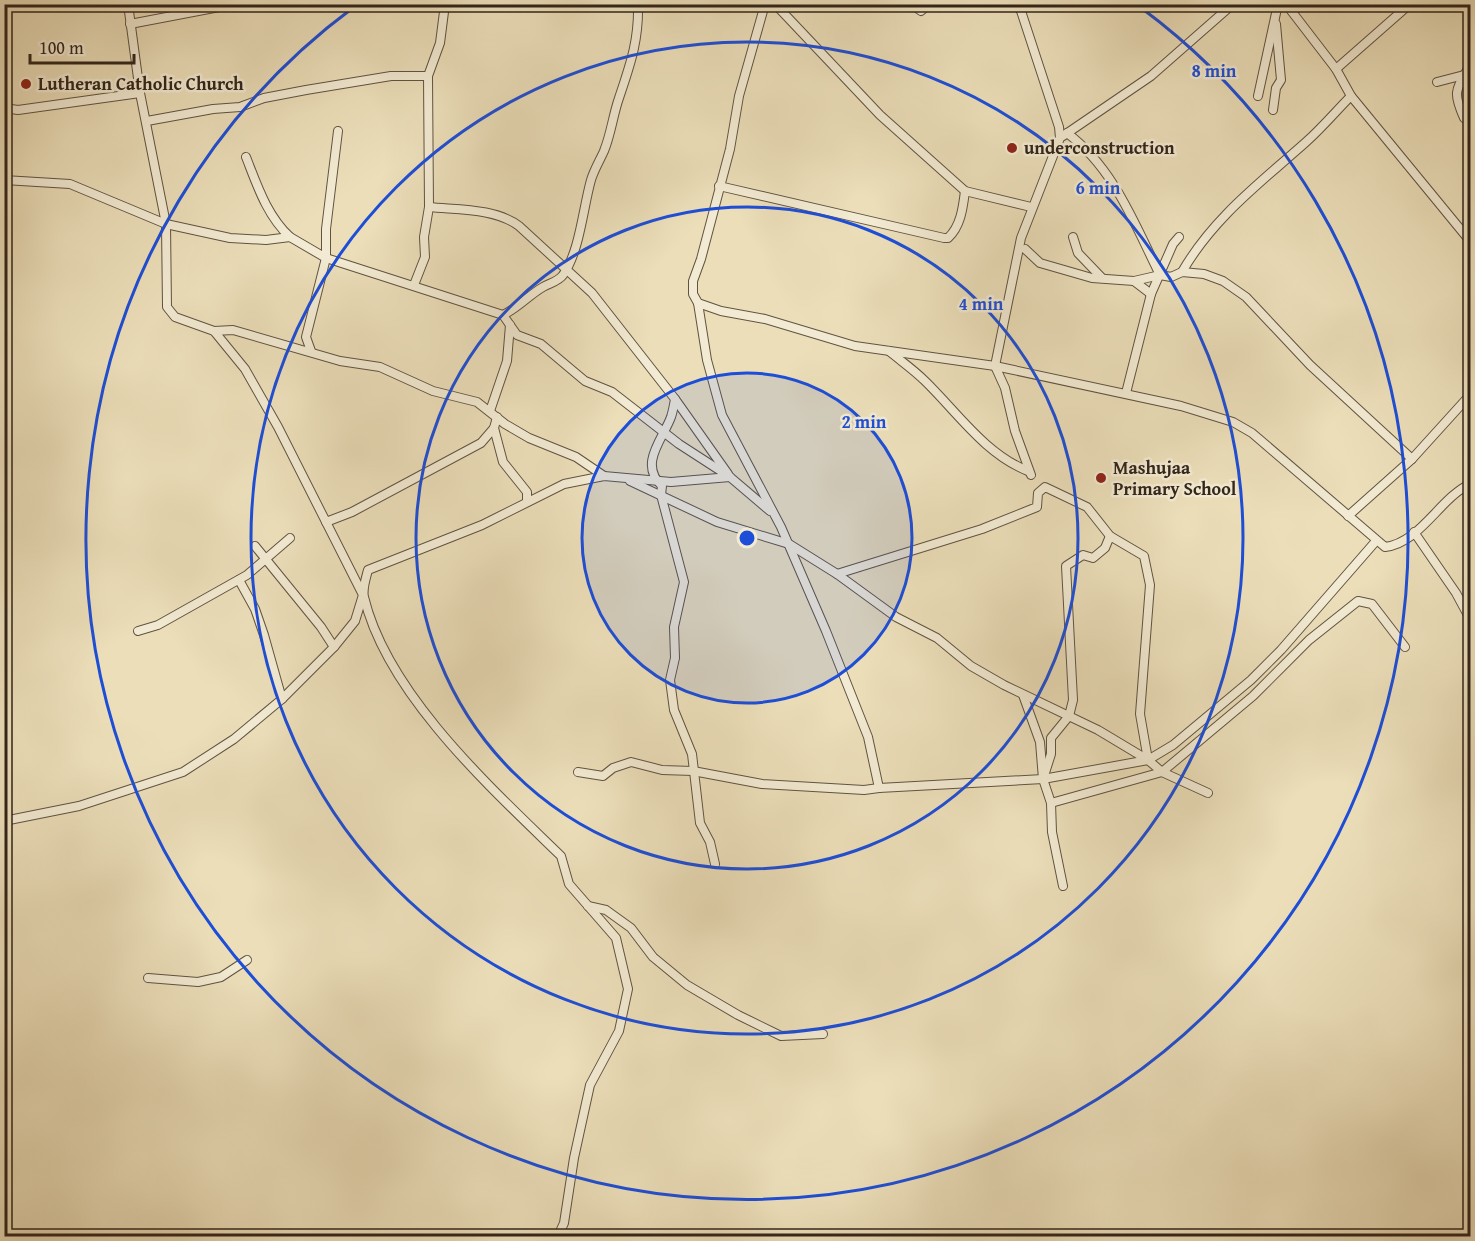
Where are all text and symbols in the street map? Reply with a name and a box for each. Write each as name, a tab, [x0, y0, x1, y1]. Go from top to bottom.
scale bar	[30, 27, 134, 65]
text: 100 m	[39, 34, 84, 61]
text: 8 min	[1192, 57, 1237, 84]
place label: Lutheran Catholic Church	[38, 70, 244, 97]
marker: Lutheran Catholic Church	[19, 77, 33, 91]
place label: underconstruction	[1024, 134, 1175, 161]
marker: underconstruction	[1005, 141, 1019, 155]
text: 6 min	[1076, 174, 1121, 201]
text: 4 min	[959, 290, 1004, 317]
text: 2 min	[842, 408, 887, 435]
place label: Mashujaa Primary School	[1113, 454, 1237, 502]
marker: Mashujaa Primary School	[1094, 471, 1108, 485]
centre of rings	[737, 528, 757, 548]

